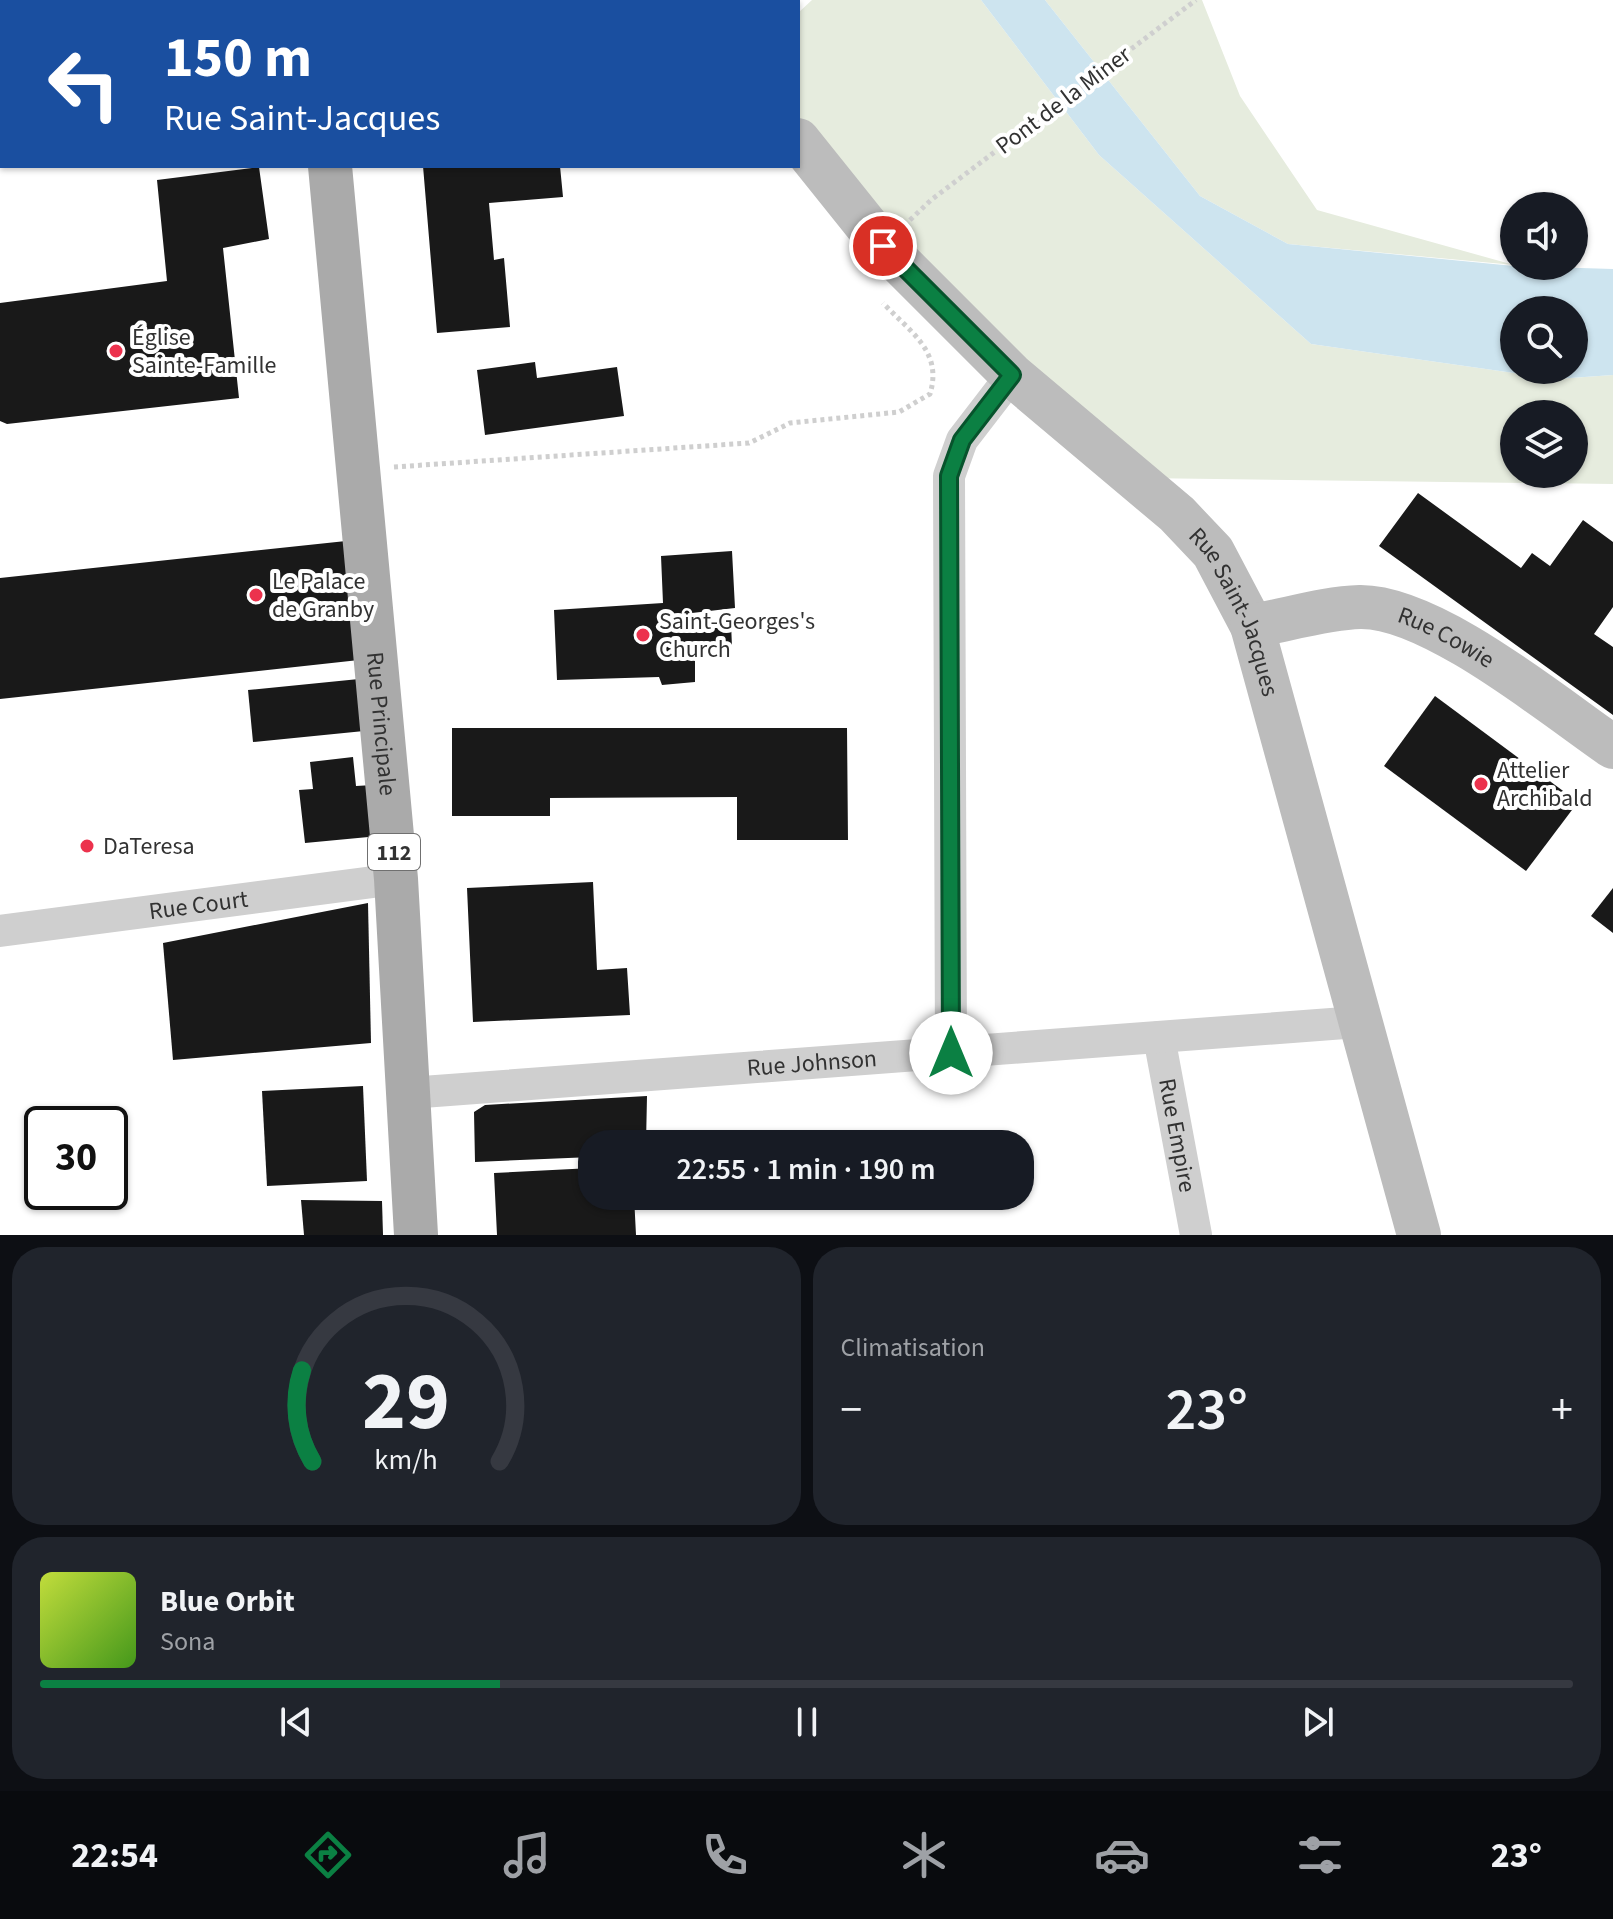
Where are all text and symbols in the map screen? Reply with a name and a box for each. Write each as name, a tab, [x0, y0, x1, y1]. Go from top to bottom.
text: 150 m	[164, 19, 312, 98]
icon: left	[32, 32, 136, 136]
street label: Pont de la Miner	[988, 37, 1139, 163]
text: Rue Saint-Jacques	[164, 93, 440, 144]
map controls	[1500, 192, 1588, 488]
button: sound	[1500, 192, 1588, 280]
pin	[849, 212, 917, 280]
icon: arrive	[861, 224, 905, 268]
button: search	[1500, 296, 1588, 384]
place label: Église Sainte-Famille	[132, 320, 276, 383]
marker: Église Sainte-Famille	[107, 342, 125, 360]
button: layers	[1500, 400, 1588, 488]
street label: Rue Saint-Jacques	[1180, 520, 1287, 700]
place label: Le Palace de Granby	[272, 564, 374, 627]
marker: Le Palace de Granby	[247, 586, 265, 604]
street label: Rue Cowie	[1393, 598, 1501, 677]
place label: Saint-Georges's Church	[659, 604, 815, 667]
marker: Saint-Georges's Church	[634, 626, 652, 644]
street label: Rue Principale	[357, 650, 405, 797]
place label: Attelier Archibald	[1497, 753, 1593, 816]
marker: Attelier Archibald	[1472, 775, 1490, 793]
place label: DaTeresa	[103, 829, 195, 864]
road number: 112	[368, 834, 420, 870]
marker: DaTeresa	[78, 837, 96, 855]
street label: Rue Court	[147, 882, 250, 929]
position arrow	[909, 1011, 993, 1095]
street label: Rue Johnson	[746, 1041, 878, 1086]
street label: Rue Empire	[1149, 1076, 1205, 1195]
speed limit sign: 30	[24, 1106, 128, 1210]
text: 22:55 · 1 min · 190 m	[676, 1148, 936, 1191]
text: Climatisation	[841, 1329, 985, 1366]
text: 29	[362, 1343, 450, 1461]
text: 23°	[1166, 1368, 1248, 1453]
text: −	[841, 1379, 862, 1442]
text: +	[1551, 1379, 1573, 1442]
text: km/h	[375, 1440, 438, 1480]
text: Blue Orbit	[160, 1580, 295, 1623]
text: Sona	[160, 1623, 215, 1660]
icon: previous	[274, 1700, 318, 1744]
icon: pause	[785, 1700, 829, 1744]
icon: next	[1296, 1700, 1340, 1744]
icon: directions	[300, 1827, 356, 1883]
icon: music	[499, 1827, 555, 1883]
icon: phone	[697, 1827, 753, 1883]
icon: climate	[896, 1827, 952, 1883]
icon: car	[1094, 1827, 1150, 1883]
icon: filters	[1292, 1827, 1348, 1883]
text: 22:54	[71, 1830, 158, 1881]
text: 23°	[1491, 1830, 1542, 1881]

